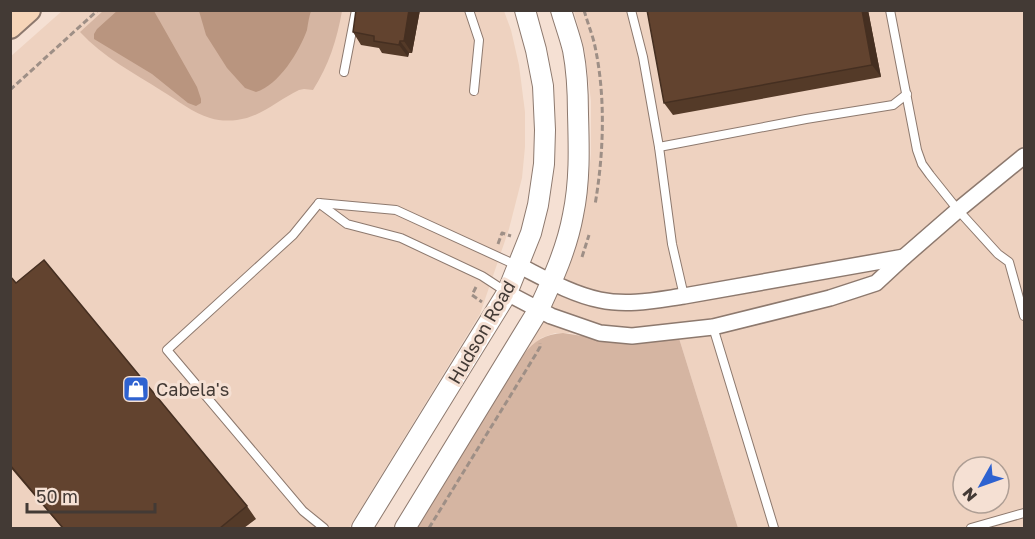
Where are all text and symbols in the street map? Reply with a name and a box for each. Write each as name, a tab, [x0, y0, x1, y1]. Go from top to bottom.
street label: Hudson Road	[443, 276, 519, 388]
shop icon: Cabela's	[121, 374, 151, 404]
place label: Cabela's	[156, 378, 229, 400]
north arrow	[951, 455, 1011, 515]
scale bar	[27, 476, 154, 514]
text: N	[958, 484, 981, 506]
text: 50 m	[36, 485, 78, 507]

